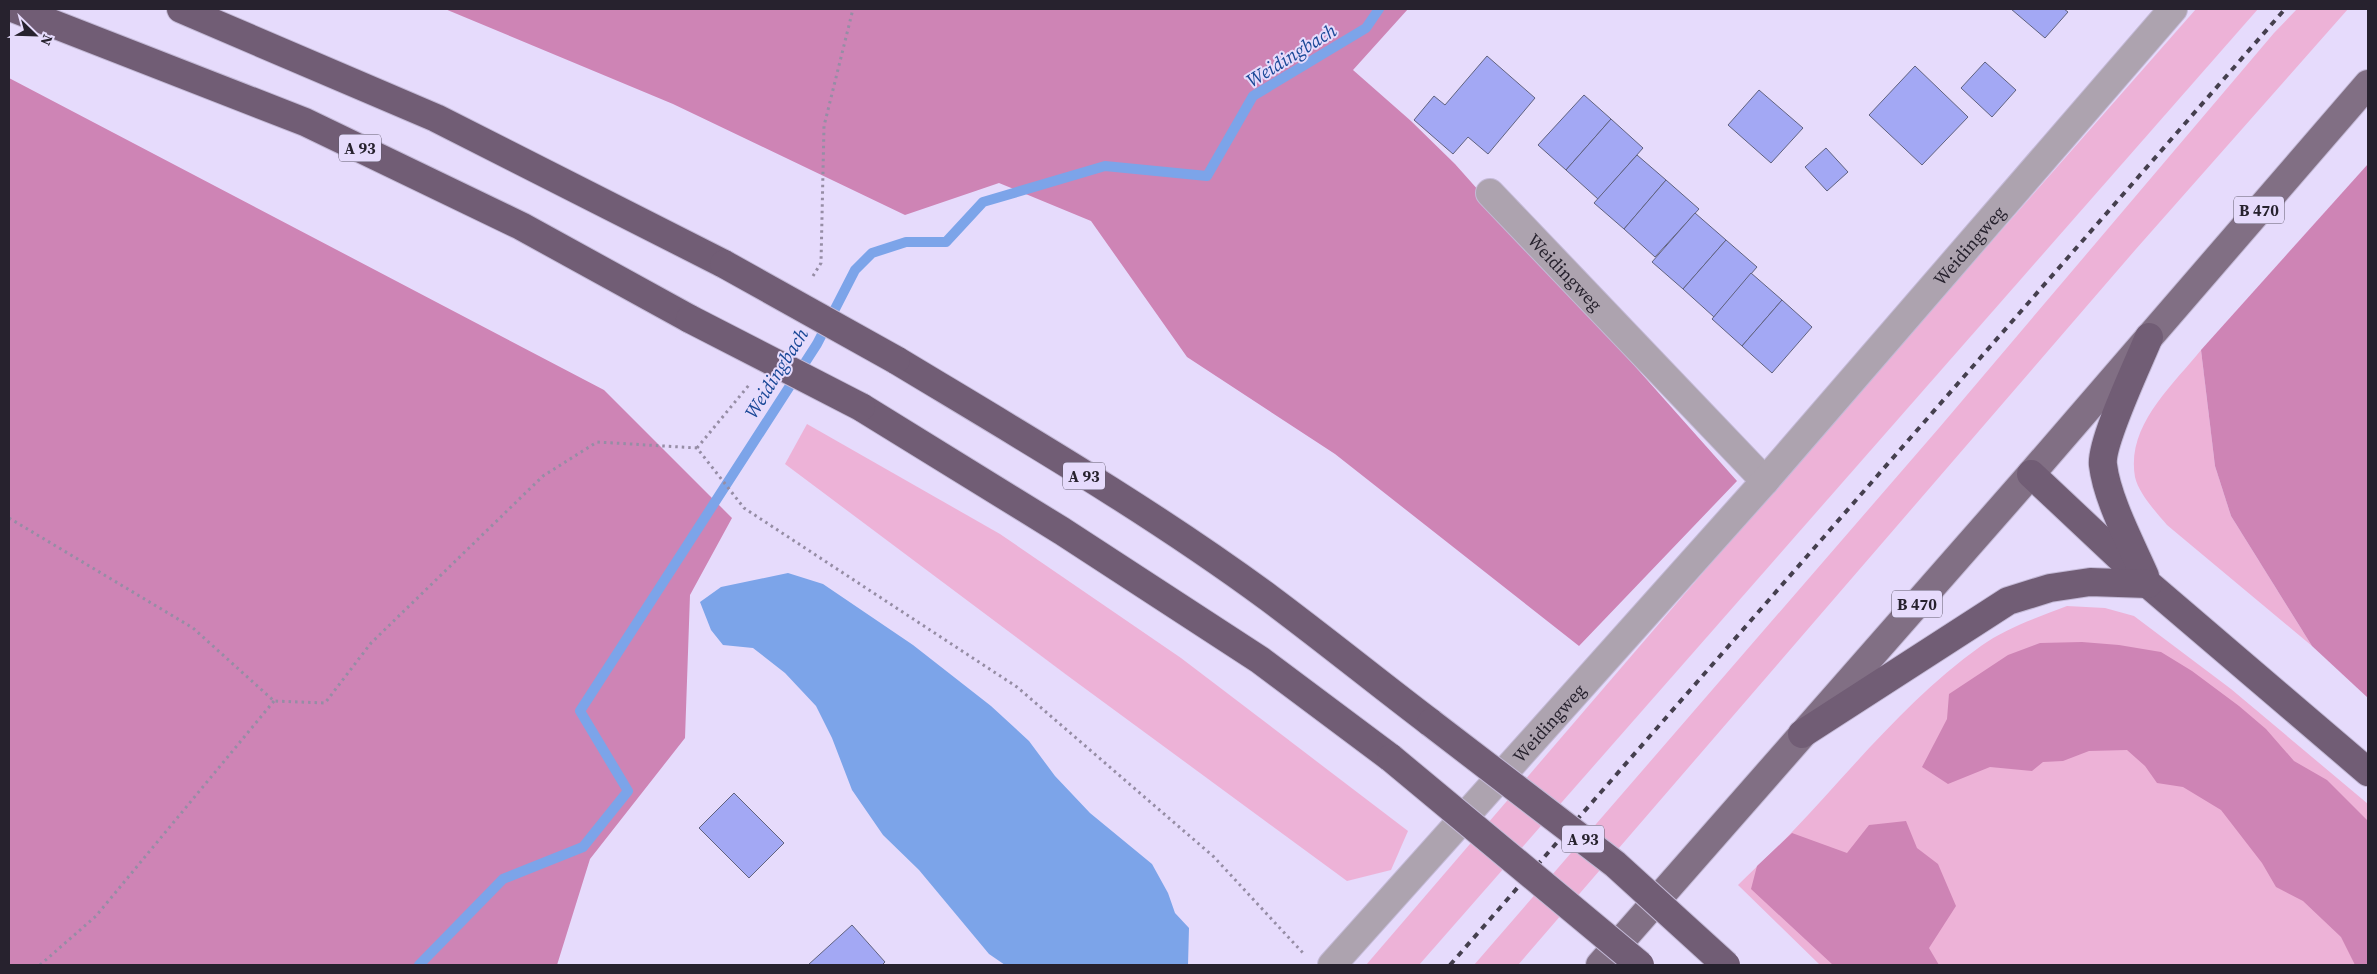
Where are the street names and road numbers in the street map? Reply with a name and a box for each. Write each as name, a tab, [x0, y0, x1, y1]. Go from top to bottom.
road number: A 93	[339, 134, 381, 162]
road number: B 470	[2234, 196, 2284, 224]
street label: Weidingweg	[1927, 200, 2010, 291]
street label: Weidingweg	[1522, 228, 1608, 316]
road number: A 93	[1063, 462, 1105, 490]
road number: B 470	[1892, 590, 1942, 618]
street label: Weidingweg	[1507, 678, 1591, 768]
road number: A 93	[1562, 826, 1604, 852]

